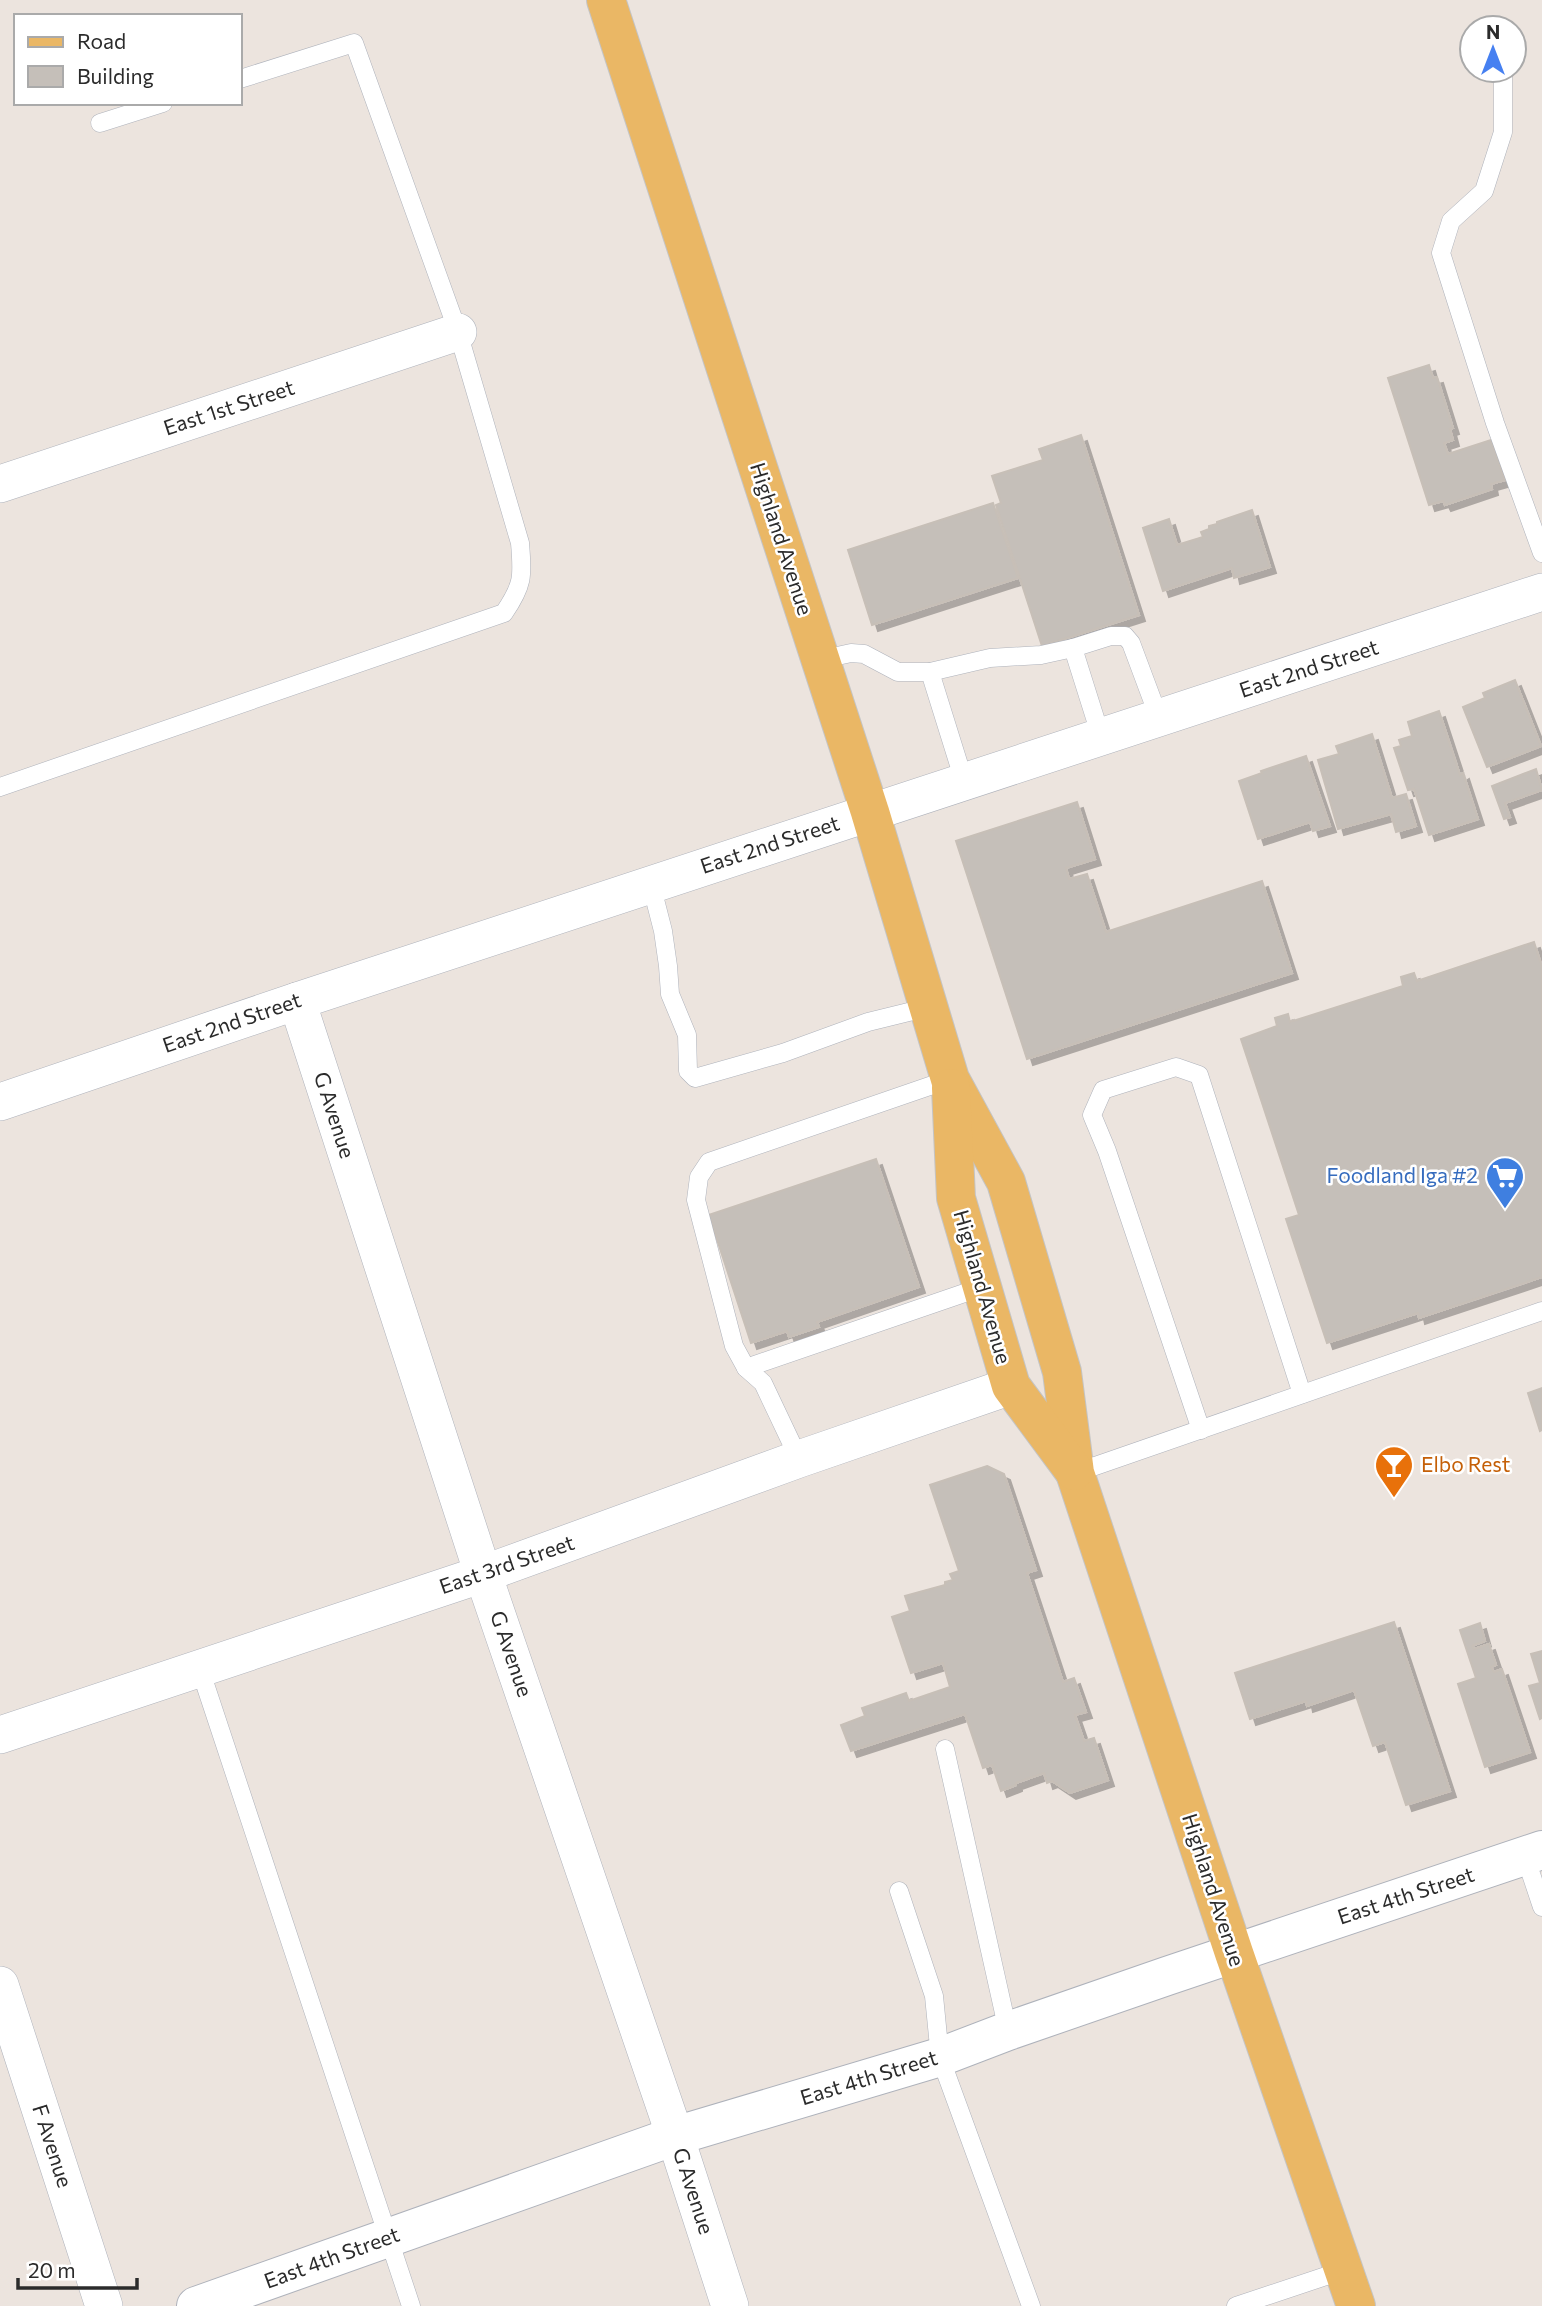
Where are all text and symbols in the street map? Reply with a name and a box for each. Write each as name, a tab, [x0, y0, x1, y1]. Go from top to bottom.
legend	[14, 14, 242, 105]
north arrow	[1458, 14, 1528, 84]
text: N	[1486, 20, 1500, 43]
text: Road	[77, 28, 126, 53]
text: Building	[77, 63, 154, 88]
street label: East 1st Street	[160, 374, 297, 439]
street label: Highland Avenue	[746, 459, 819, 618]
street label: East 2nd Street	[1236, 633, 1381, 702]
street label: East 2nd Street	[697, 809, 842, 878]
street label: East 2nd Street	[159, 986, 304, 1057]
street label: G Avenue	[310, 1068, 361, 1161]
supermarket icon: Foodland Iga #2	[1484, 1155, 1526, 1210]
place label: Foodland Iga #2	[1327, 1162, 1478, 1187]
street label: Highland Avenue	[950, 1207, 1017, 1366]
bar icon: Elbo Rest	[1373, 1444, 1415, 1499]
place label: Elbo Rest	[1421, 1451, 1510, 1476]
street label: East 3rd Street	[436, 1529, 577, 1598]
street label: G Avenue	[486, 1607, 539, 1700]
street label: Highland Avenue	[1178, 1810, 1251, 1969]
street label: East 4th Street	[1334, 1861, 1477, 1928]
street label: East 4th Street	[797, 2044, 940, 2109]
street label: F Avenue	[28, 2101, 79, 2190]
street label: G Avenue	[669, 2144, 720, 2237]
street label: East 4th Street	[260, 2221, 403, 2293]
scale bar	[18, 2246, 136, 2290]
text: 20 m	[28, 2257, 76, 2282]

